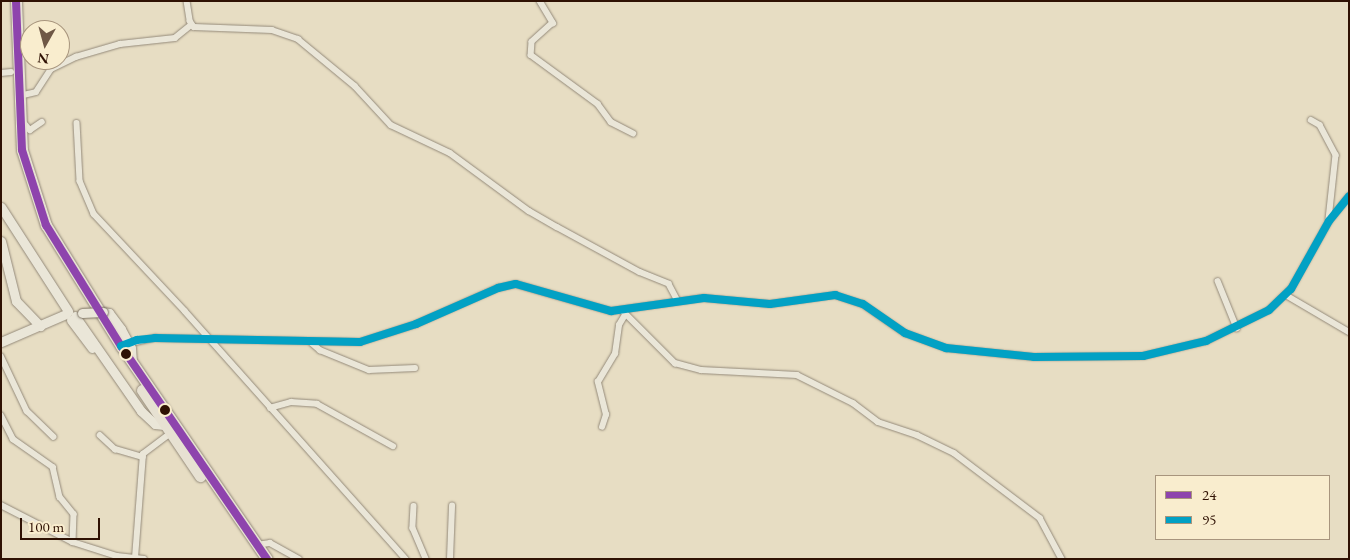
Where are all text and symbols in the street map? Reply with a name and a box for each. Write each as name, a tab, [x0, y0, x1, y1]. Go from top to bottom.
north arrow	[20, 20, 70, 70]
text: N	[37, 49, 50, 69]
unlabelled marker	[121, 349, 131, 359]
unlabelled marker	[160, 405, 170, 415]
legend	[1155, 475, 1330, 540]
text: 24	[1202, 485, 1216, 504]
scale bar	[22, 508, 102, 540]
text: 95	[1202, 510, 1216, 529]
text: 100 m	[28, 517, 64, 536]

